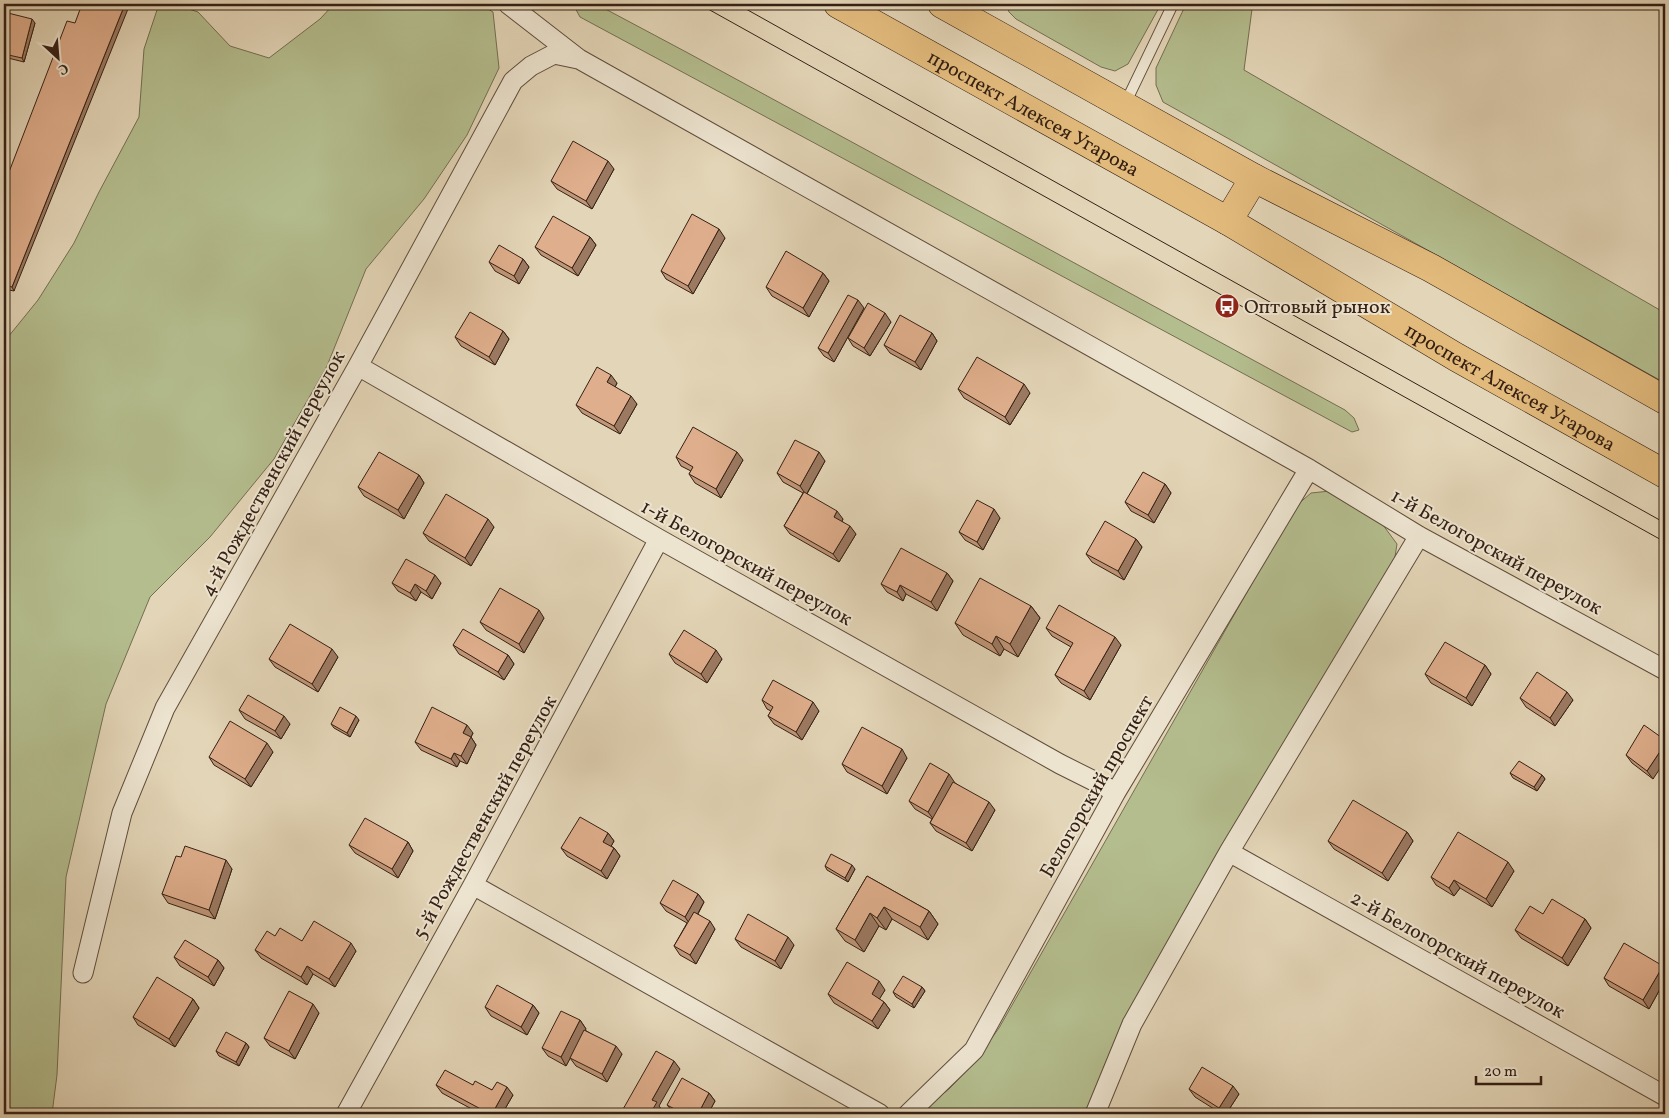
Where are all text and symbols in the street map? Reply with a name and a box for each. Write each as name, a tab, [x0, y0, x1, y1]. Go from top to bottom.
north arrow	[32, 32, 82, 82]
street label: проспект Алексея Угарова	[922, 45, 1144, 185]
text: С	[55, 58, 71, 79]
bus stop icon: Оптовый рынок	[1214, 293, 1240, 319]
place label: Оптовый рынок	[1244, 294, 1391, 322]
street label: проспект Алексея Угарова	[1399, 318, 1620, 460]
street label: 4-й Рождественский переулок	[194, 346, 353, 602]
street label: 1-й Белогорский переулок	[1385, 483, 1607, 623]
street label: 1-й Белогорский переулок	[635, 494, 857, 634]
street label: 5-й Рождественский переулок	[407, 690, 565, 945]
street label: Белогорский проспект	[1034, 691, 1161, 883]
street label: 2-й Белогорский переулок	[1345, 885, 1570, 1027]
scale bar	[1476, 1053, 1542, 1085]
text: 20 m	[1484, 1062, 1517, 1083]

